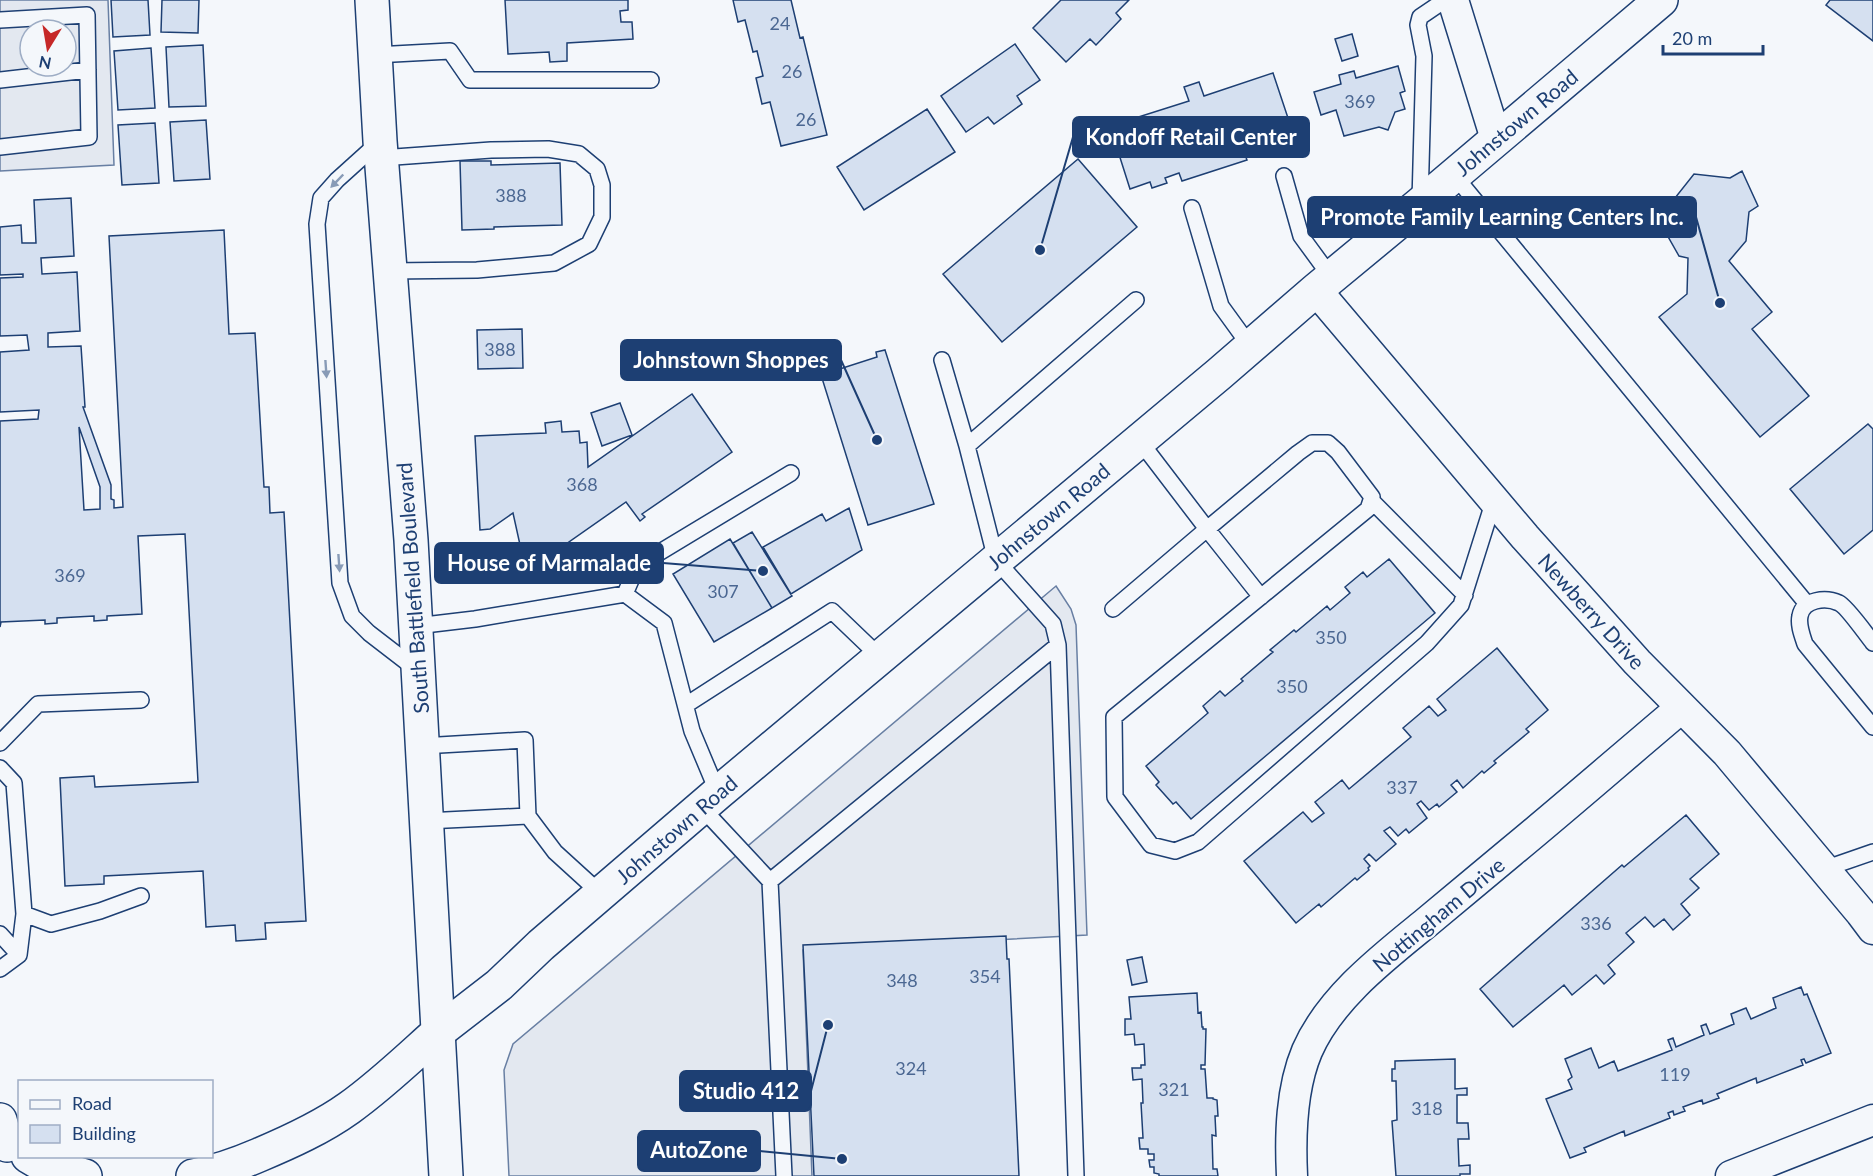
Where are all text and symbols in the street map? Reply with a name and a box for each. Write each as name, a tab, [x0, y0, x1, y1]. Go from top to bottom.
house number: 24	[770, 12, 790, 34]
north arrow	[18, 18, 78, 78]
scale bar	[1663, 18, 1764, 56]
text: 20 m	[1672, 27, 1712, 49]
text: N	[37, 53, 53, 74]
house number: 26	[782, 60, 802, 82]
street label: Johnstown Road	[1450, 63, 1582, 181]
house number: 369	[1344, 90, 1376, 112]
house number: 26	[796, 108, 816, 130]
callout: Kondoff Retail Center	[1073, 117, 1309, 157]
text: Kondoff Retail Center	[1085, 123, 1297, 150]
one-way arrow	[331, 173, 345, 187]
house number: 388	[495, 184, 527, 206]
callout: Promote Family Learning Centers Inc.	[1308, 197, 1696, 237]
text: Promote Family Learning Centers Inc.	[1320, 203, 1684, 230]
house number: 388	[484, 338, 516, 360]
callout: Johnstown Shoppes	[621, 340, 841, 380]
text: Johnstown Shoppes	[633, 346, 829, 373]
one-way arrow	[322, 359, 331, 378]
street label: Johnstown Road	[982, 457, 1114, 575]
street label: South Battlefield Boulevard	[391, 462, 433, 714]
house number: 368	[566, 473, 598, 495]
callout: House of Marmalade	[435, 543, 663, 583]
street label: Newberry Drive	[1534, 548, 1650, 674]
text: House of Marmalade	[447, 549, 651, 576]
one-way arrow	[334, 554, 343, 573]
house number: 369	[54, 564, 86, 586]
house number: 307	[707, 580, 739, 602]
house number: 350	[1315, 626, 1347, 648]
house number: 350	[1276, 675, 1308, 697]
street label: Johnstown Road	[610, 770, 742, 888]
house number: 337	[1386, 776, 1418, 798]
street label: Nottingham Drive	[1367, 852, 1509, 976]
house number: 336	[1580, 912, 1612, 934]
house number: 354	[969, 965, 1001, 987]
house number: 348	[886, 969, 918, 991]
house number: 324	[895, 1057, 927, 1079]
house number: 119	[1659, 1063, 1691, 1085]
callout: Studio 412	[680, 1071, 811, 1111]
text: Studio 412	[693, 1077, 799, 1104]
house number: 321	[1158, 1078, 1190, 1100]
legend	[18, 1080, 213, 1158]
text: Road	[72, 1092, 112, 1114]
house number: 318	[1411, 1097, 1443, 1119]
text: Building	[72, 1122, 136, 1144]
callout: AutoZone	[638, 1131, 760, 1171]
text: AutoZone	[649, 1136, 748, 1163]

